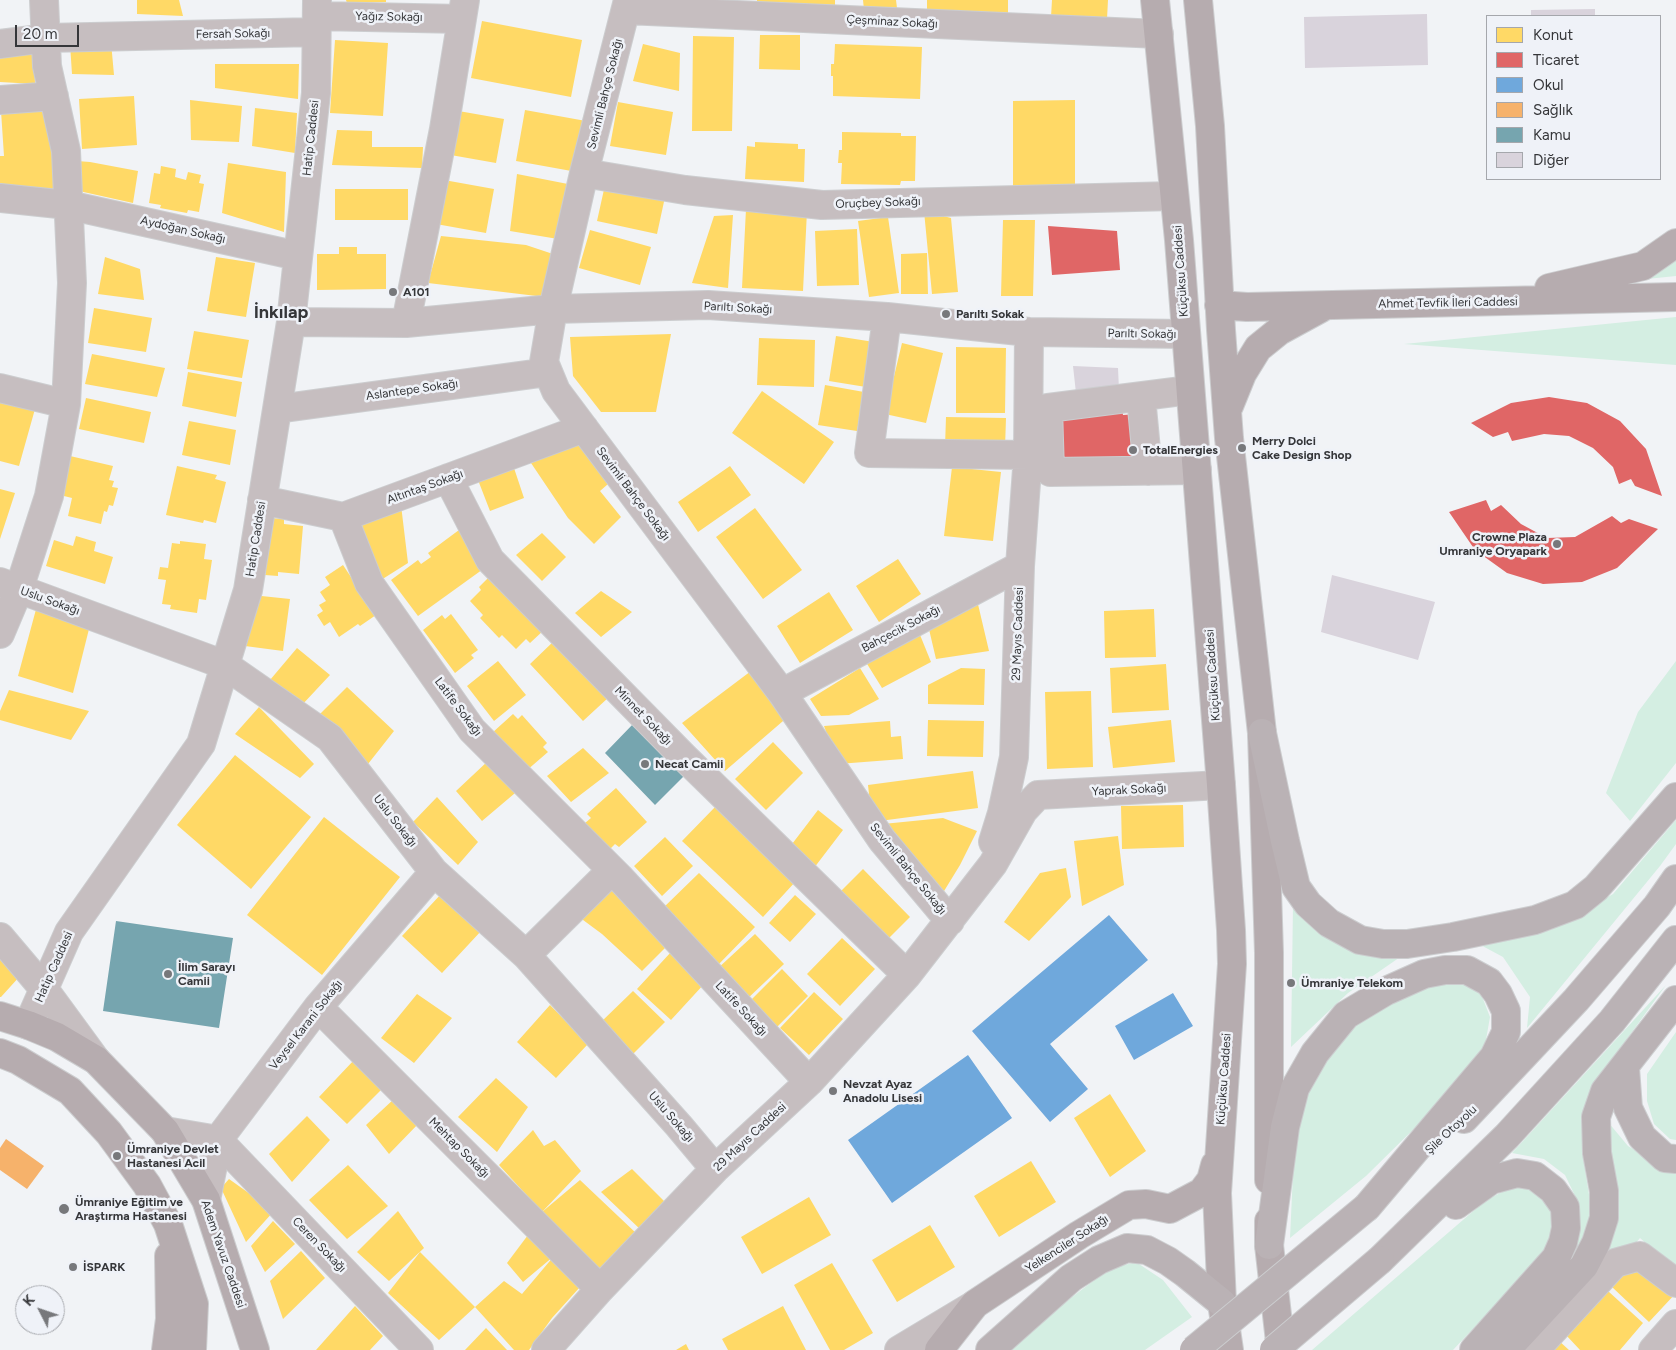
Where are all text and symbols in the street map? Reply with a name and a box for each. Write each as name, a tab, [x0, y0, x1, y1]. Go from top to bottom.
street label: Yağız Sokağı	[355, 9, 423, 25]
street label: Çeşminaz Sokağı	[846, 12, 938, 32]
scale bar	[18, 15, 81, 47]
legend	[1486, 15, 1661, 180]
text: 20 m	[23, 25, 57, 43]
street label: Fersah Sokağı	[196, 26, 270, 42]
text: Konut	[1533, 26, 1573, 44]
street label: Sevimli Bahçe Sokağı	[584, 37, 626, 151]
text: Ticaret	[1533, 51, 1579, 69]
text: Okul	[1533, 76, 1564, 94]
street label: Hatip Caddesi	[300, 99, 322, 177]
text: Sağlık	[1533, 101, 1573, 119]
text: Kamu	[1533, 126, 1571, 144]
text: Diğer	[1533, 151, 1569, 169]
street label: Oruçbey Sokağı	[835, 194, 921, 212]
street label: Aydoğan Sokağı	[139, 213, 227, 247]
street label: Küçüksu Caddesi	[1171, 225, 1191, 317]
place label: A101	[403, 285, 429, 299]
marker: A101	[387, 286, 399, 298]
street label: Ahmet Tevfik İleri Caddesi	[1378, 295, 1518, 311]
street label: Parıltı Sokağı	[703, 299, 773, 317]
district label: İnkılap	[254, 302, 308, 324]
place label: Parıltı Sokak	[956, 307, 1024, 321]
marker: Parıltı Sokak	[940, 308, 952, 320]
street label: Parıltı Sokağı	[1108, 326, 1176, 342]
street label: Aslantepe Sokağı	[365, 376, 459, 404]
place label: Merry Dolci Cake Design Shop	[1252, 434, 1352, 462]
marker: Merry Dolci Cake Design Shop	[1236, 442, 1248, 454]
place label: TotalEnergies	[1143, 443, 1218, 457]
street label: Sevimli Bahçe Sokağı	[593, 444, 673, 544]
marker: TotalEnergies	[1127, 444, 1139, 456]
street label: Altıntaş Sokağı	[385, 467, 465, 507]
street label: Hatip Caddesi	[243, 500, 269, 578]
place label: Crowne Plaza Umraniye Oryapark	[1439, 530, 1547, 558]
marker: Crowne Plaza Umraniye Oryapark	[1551, 538, 1563, 550]
street label: Uslu Sokağı	[18, 584, 82, 618]
street label: 29 Mayıs Caddesi	[1009, 587, 1027, 681]
street label: Bahçecik Sokağı	[859, 602, 943, 656]
street label: Küçüksu Caddesi	[1203, 629, 1223, 721]
street label: Latife Sokağı	[431, 675, 485, 739]
street label: Minnet Sokağı	[611, 684, 675, 748]
place label: Necat Camii	[655, 757, 723, 771]
marker: Necat Camii	[639, 758, 651, 770]
street label: Yaprak Sokağı	[1091, 781, 1167, 799]
street label: Uslu Sokağı	[370, 792, 420, 850]
street label: Sevimli Bahçe Sokağı	[867, 820, 949, 918]
street label: Hatip Caddesi	[32, 929, 76, 1005]
place label: İlim Sarayı Camii	[178, 960, 235, 988]
marker: İlim Sarayı Camii	[162, 968, 174, 980]
place label: Ümraniye Telekom	[1301, 976, 1403, 990]
street label: Veysel Karani Sokağı	[266, 977, 346, 1073]
marker: Ümraniye Telekom	[1285, 977, 1297, 989]
street label: Latife Sokağı	[712, 979, 770, 1039]
street label: Küçüksu Caddesi	[1214, 1033, 1234, 1125]
place label: Nevzat Ayaz Anadolu Lisesi	[843, 1077, 922, 1105]
marker: Nevzat Ayaz Anadolu Lisesi	[827, 1085, 839, 1097]
street label: Uslu Sokağı	[645, 1089, 697, 1145]
street label: 29 Mayıs Caddesi	[711, 1100, 789, 1174]
street label: Şile Otoyolu	[1422, 1102, 1480, 1158]
street label: Mehtap Sokağı	[426, 1115, 492, 1181]
place label: Ümraniye Devlet Hastanesi Acil	[127, 1142, 219, 1170]
marker: Ümraniye Devlet Hastanesi Acil	[111, 1150, 123, 1162]
place label: Ümraniye Eğitim ve Araştırma Hastanesi	[75, 1195, 187, 1223]
street label: Adem Yavuz Caddesi	[198, 1198, 248, 1310]
marker: Ümraniye Eğitim ve Araştırma Hastanesi	[57, 1202, 71, 1216]
street label: Yelkenciler Sokağı	[1023, 1212, 1111, 1276]
street label: Ceren Sokağı	[289, 1214, 349, 1276]
place label: İSPARK	[83, 1260, 125, 1274]
marker: İSPARK	[67, 1261, 79, 1273]
north arrow	[15, 1285, 65, 1335]
text: K	[20, 1291, 39, 1310]

